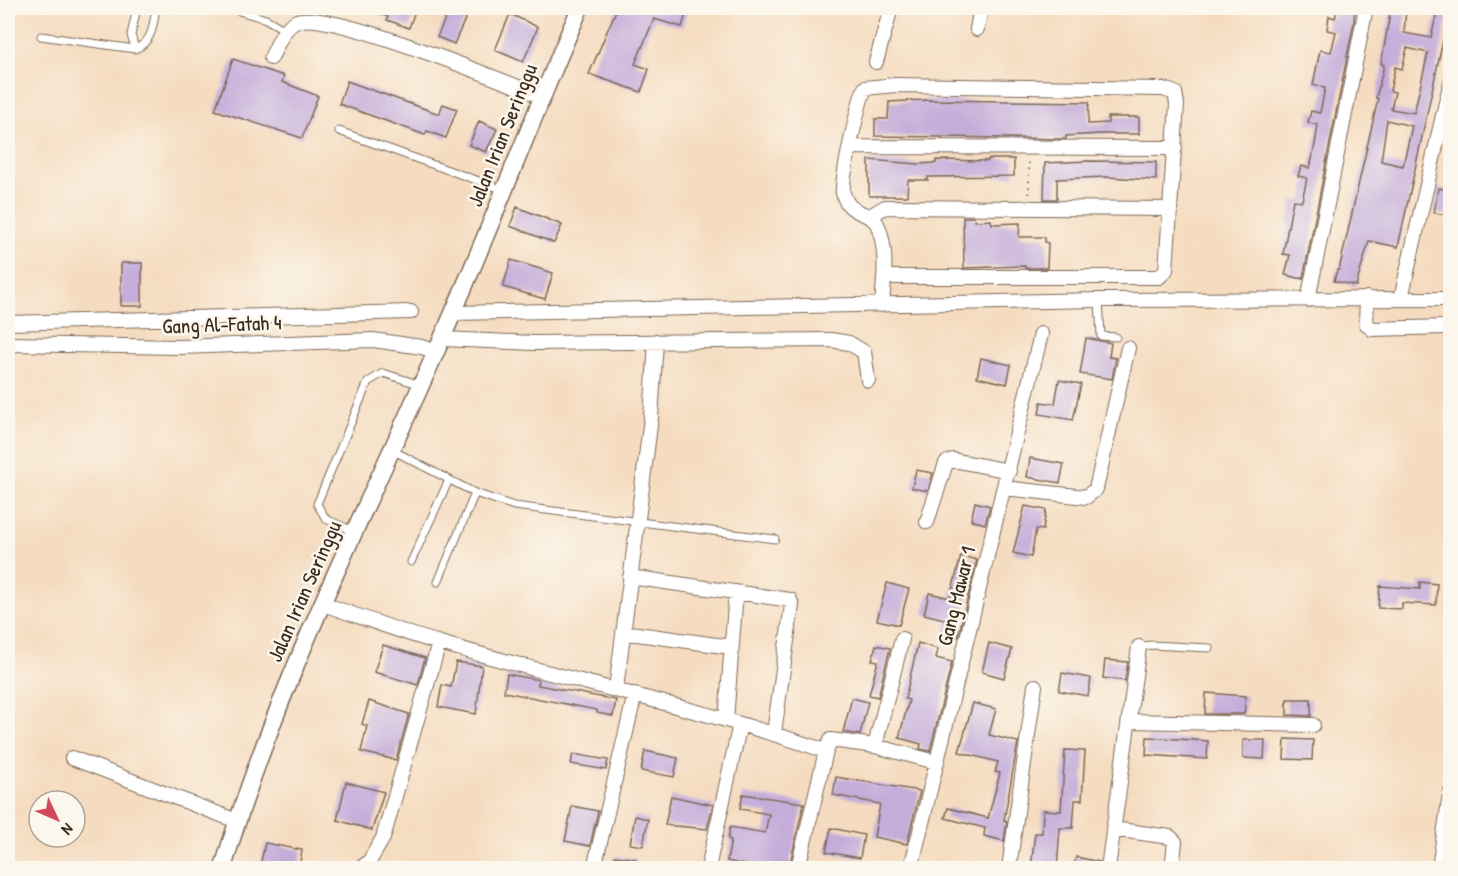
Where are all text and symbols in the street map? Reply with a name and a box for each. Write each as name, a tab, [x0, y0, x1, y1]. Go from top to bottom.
street label: Jalan Irian Seringgu	[460, 59, 544, 211]
street label: Gang Al-Fatah 4	[162, 307, 282, 341]
street label: Jalan Irian Seringgu	[260, 515, 348, 666]
street label: Gang Mawar 1	[930, 543, 982, 649]
north arrow	[27, 789, 87, 849]
text: N	[57, 819, 79, 840]

